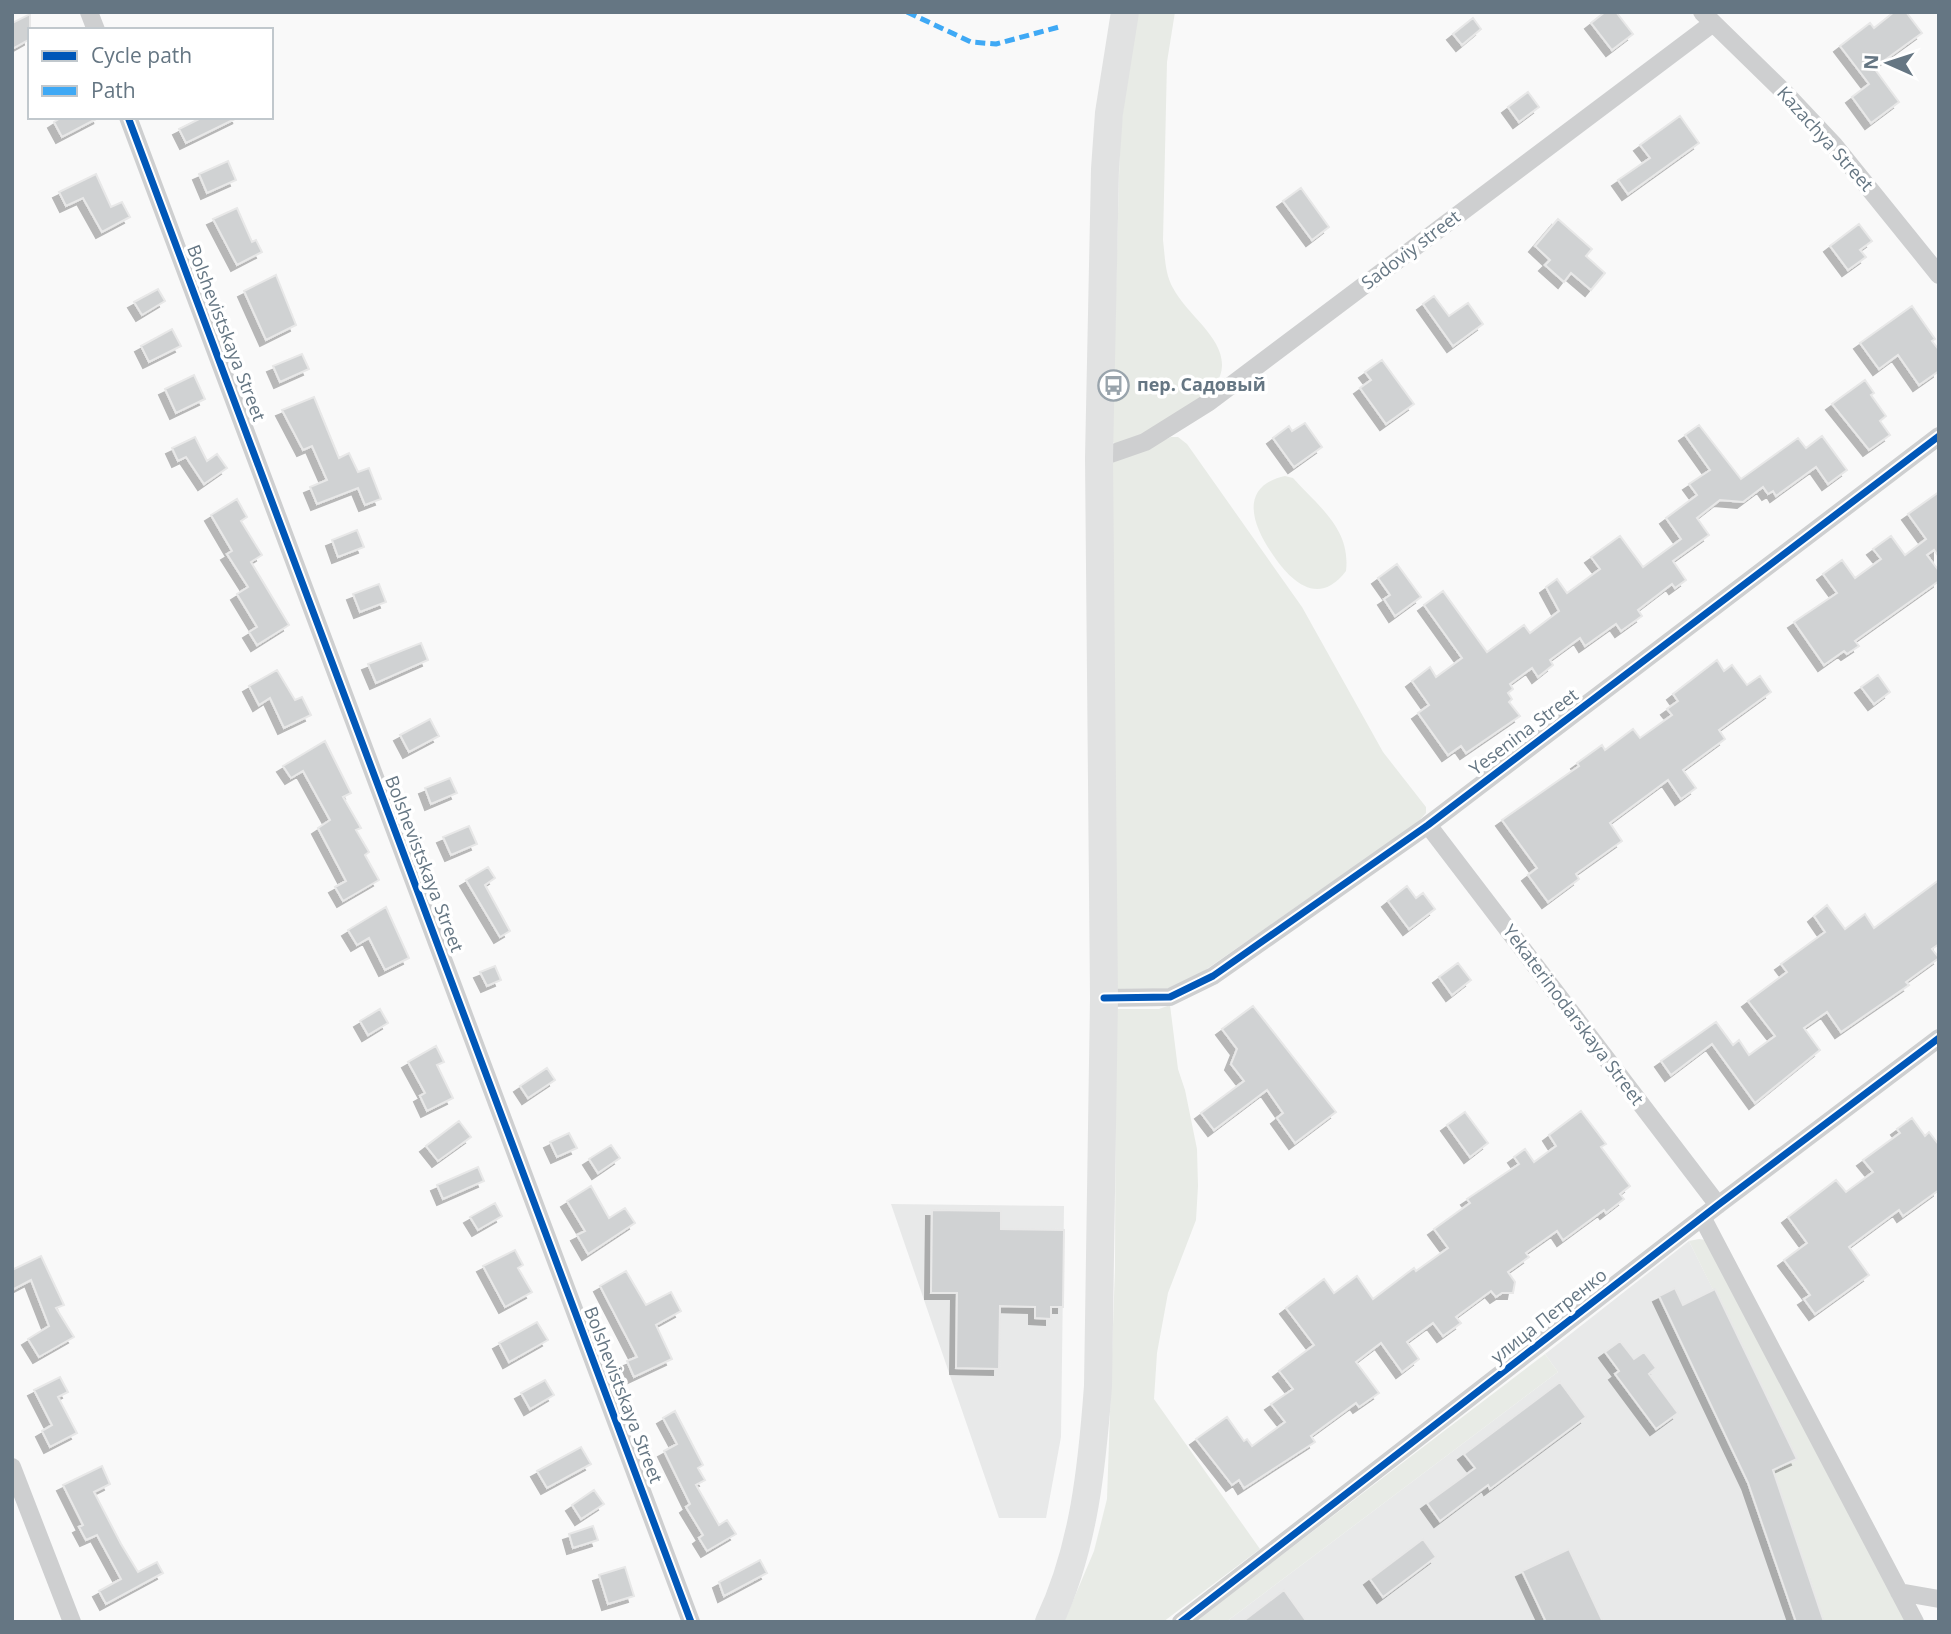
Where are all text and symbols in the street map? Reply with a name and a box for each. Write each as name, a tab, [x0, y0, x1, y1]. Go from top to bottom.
legend	[28, 28, 273, 119]
north arrow	[1853, 28, 1923, 98]
text: Cycle path	[91, 41, 192, 69]
text: N	[1858, 54, 1884, 71]
text: Path	[91, 76, 136, 104]
street label: Kazachya Street	[1772, 81, 1879, 196]
street label: Sadoviy street	[1356, 204, 1465, 294]
street label: Bolshevistskaya Street	[182, 241, 272, 424]
bus stop icon: пер. Садовый	[1097, 368, 1131, 402]
place label: пер. Садовый	[1137, 372, 1266, 396]
street label: Yesenina Street	[1464, 682, 1583, 780]
street label: Bolshevistskaya Street	[380, 772, 470, 955]
street label: Yekaterinodarskaya Street	[1498, 919, 1650, 1110]
street label: улица Петренко	[1485, 1262, 1611, 1368]
street label: Bolshevistskaya Street	[579, 1303, 669, 1486]

